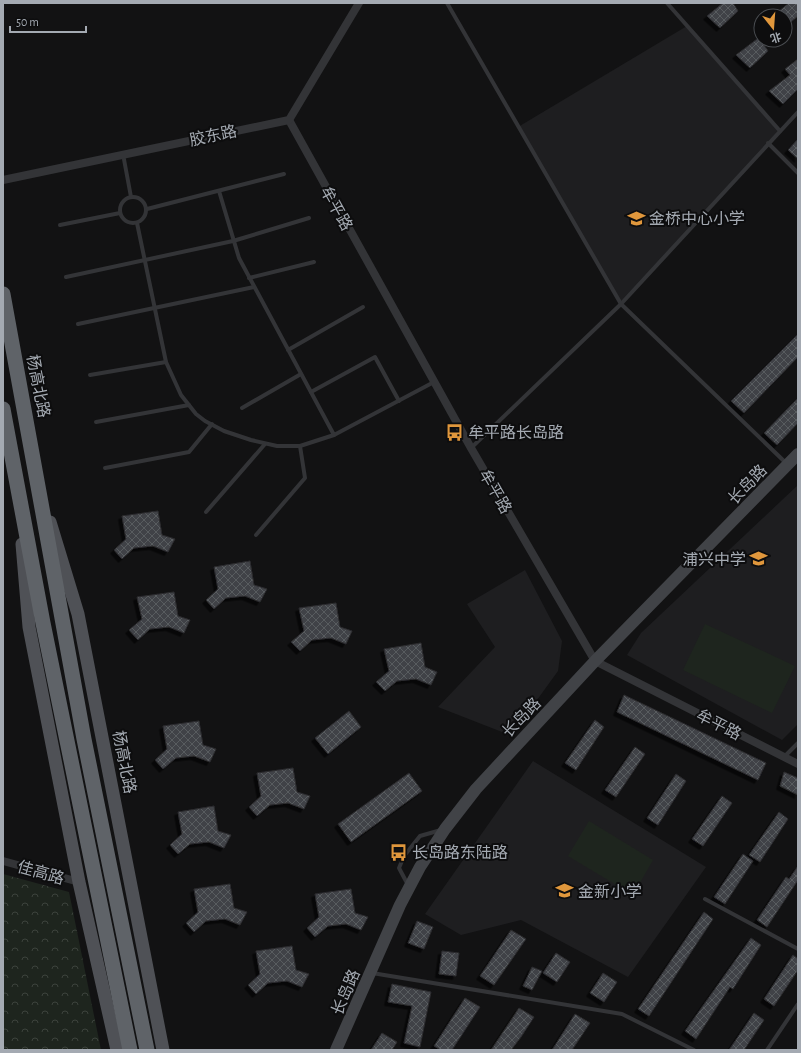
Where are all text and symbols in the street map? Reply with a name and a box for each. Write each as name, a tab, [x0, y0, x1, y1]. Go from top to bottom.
scale bar	[10, 8, 86, 34]
north arrow	[753, 8, 793, 48]
text: 50 m	[16, 16, 39, 28]
text: 北	[769, 30, 783, 44]
street label: 胶东路	[188, 122, 238, 149]
street label: 牟平路	[317, 183, 356, 233]
school or university icon: 金桥中心小学	[626, 208, 646, 228]
place label: 金桥中心小学	[649, 210, 745, 227]
street label: 杨高北路	[24, 353, 53, 419]
bus stop icon: 牟平路长岛路	[445, 422, 465, 442]
place label: 牟平路长岛路	[468, 424, 564, 441]
street label: 长岛路	[725, 461, 770, 508]
street label: 牟平路	[476, 466, 515, 516]
school or university icon: 浦兴中学	[749, 549, 769, 569]
place label: 浦兴中学	[682, 551, 746, 568]
street label: 长岛路	[499, 694, 544, 741]
street label: 牟平路	[694, 706, 744, 743]
street label: 杨高北路	[110, 729, 139, 795]
bus stop icon: 长岛路东陆路	[389, 842, 409, 862]
place label: 长岛路东陆路	[412, 844, 508, 861]
street label: 佳高路	[15, 858, 66, 887]
school or university icon: 金新小学	[555, 881, 575, 901]
place label: 金新小学	[578, 883, 642, 900]
street label: 长岛路	[328, 967, 363, 1018]

